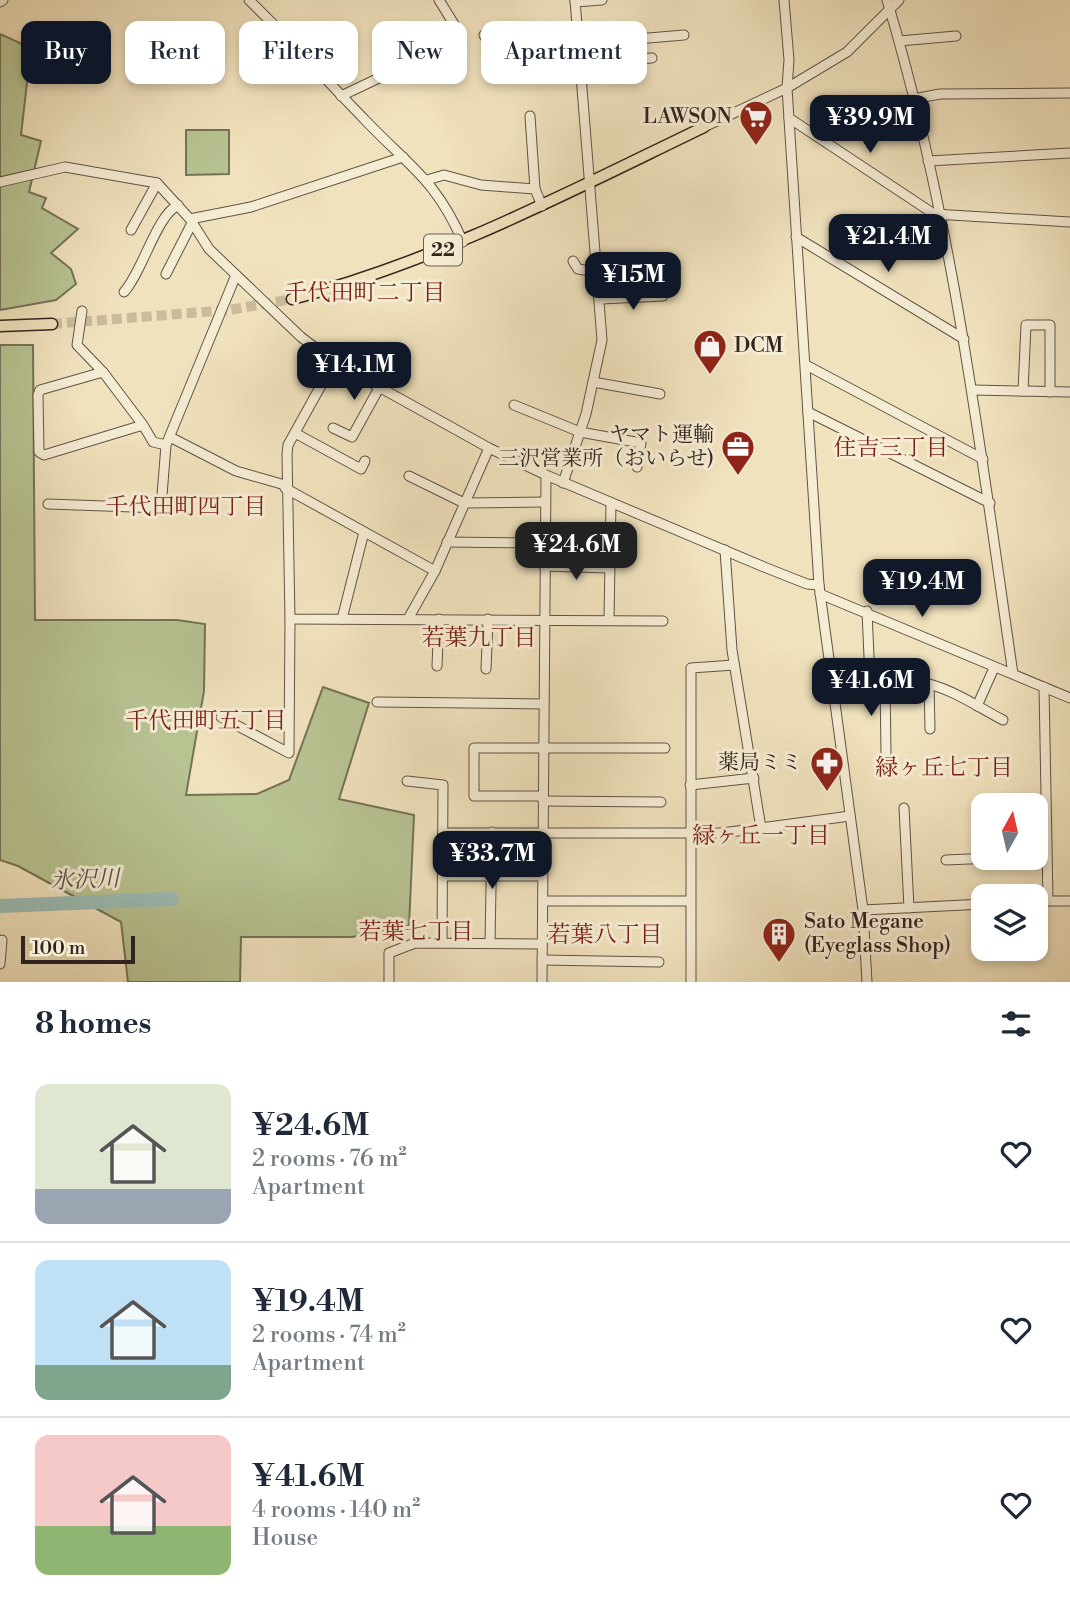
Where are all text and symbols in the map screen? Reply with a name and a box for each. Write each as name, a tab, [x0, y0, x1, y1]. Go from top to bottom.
chip: Buy	[21, 21, 111, 84]
chip: Rent	[125, 21, 225, 84]
chip: Filters	[239, 21, 358, 84]
chip: New	[372, 21, 467, 84]
chip: Apartment	[481, 21, 647, 84]
pin: ¥39.9M	[813, 96, 927, 155]
supermarket icon: LAWSON	[737, 98, 775, 147]
place label: LAWSON	[643, 104, 732, 130]
text: ¥39.9M	[826, 104, 914, 132]
pin: ¥21.4M	[831, 215, 945, 274]
text: ¥21.4M	[845, 223, 931, 251]
road number: 22	[424, 234, 462, 266]
pin: ¥15M	[592, 252, 674, 312]
text: ¥15M	[601, 261, 665, 289]
district label: 千代田町二丁目	[285, 279, 446, 307]
shop icon: DCM	[691, 327, 729, 376]
place label: DCM	[734, 333, 784, 359]
pin: ¥14.1M	[297, 342, 411, 402]
text: ¥14.1M	[313, 351, 395, 379]
place label: ヤマト運輸 三沢営業所（おいらせ)	[498, 422, 714, 472]
office icon: ヤマト運輸 三沢営業所（おいらせ)	[719, 428, 757, 477]
district label: 住吉三丁目	[834, 434, 949, 462]
district label: 千代田町四丁目	[106, 493, 267, 521]
pin: ¥24.6M	[519, 522, 633, 582]
text: ¥24.6M	[531, 531, 621, 559]
pin: ¥19.4M	[865, 560, 979, 619]
text: ¥19.4M	[879, 568, 965, 596]
district label: 若葉九丁目	[422, 624, 537, 652]
pin: ¥41.6M	[814, 658, 928, 718]
text: ¥41.6M	[828, 667, 914, 695]
district label: 千代田町五丁目	[126, 707, 287, 735]
pharmacy icon: 薬局ミミ	[808, 744, 846, 793]
place label: 薬局ミミ	[718, 750, 802, 776]
district label: 緑ヶ丘七丁目	[875, 754, 1013, 782]
north arrow	[971, 793, 1048, 870]
map controls	[971, 793, 1048, 961]
district label: 緑ヶ丘一丁目	[692, 822, 830, 850]
pin: ¥33.7M	[435, 832, 549, 891]
text: ¥33.7M	[449, 840, 535, 868]
water label: 氷沢川	[50, 865, 123, 895]
button: layers	[971, 884, 1048, 961]
place label: Sato Megane (Eyeglass Shop)	[804, 909, 951, 959]
building icon: Sato Megane (Eyeglass Shop)	[760, 915, 798, 964]
district label: 若葉七丁目	[359, 918, 474, 946]
district label: 若葉八丁目	[548, 921, 663, 949]
scale bar	[21, 933, 135, 965]
text: 100 m	[32, 936, 85, 960]
text: 8 homes	[35, 1005, 151, 1043]
icon: filters	[997, 1005, 1035, 1043]
text: ¥24.6M	[252, 1107, 369, 1145]
icon: home	[91, 1112, 175, 1196]
icon: heart	[997, 1135, 1035, 1173]
text: 2 rooms · 76 m²	[252, 1145, 407, 1173]
text: Apartment	[252, 1173, 365, 1201]
text: ¥19.4M	[252, 1283, 364, 1321]
icon: home	[91, 1288, 175, 1372]
icon: heart	[997, 1311, 1035, 1349]
text: 2 rooms · 74 m²	[252, 1321, 406, 1349]
text: Apartment	[252, 1349, 365, 1377]
text: ¥41.6M	[252, 1458, 364, 1496]
icon: home	[91, 1463, 175, 1547]
icon: heart	[997, 1486, 1035, 1524]
text: 4 rooms · 140 m²	[252, 1496, 420, 1524]
text: House	[252, 1524, 318, 1552]

